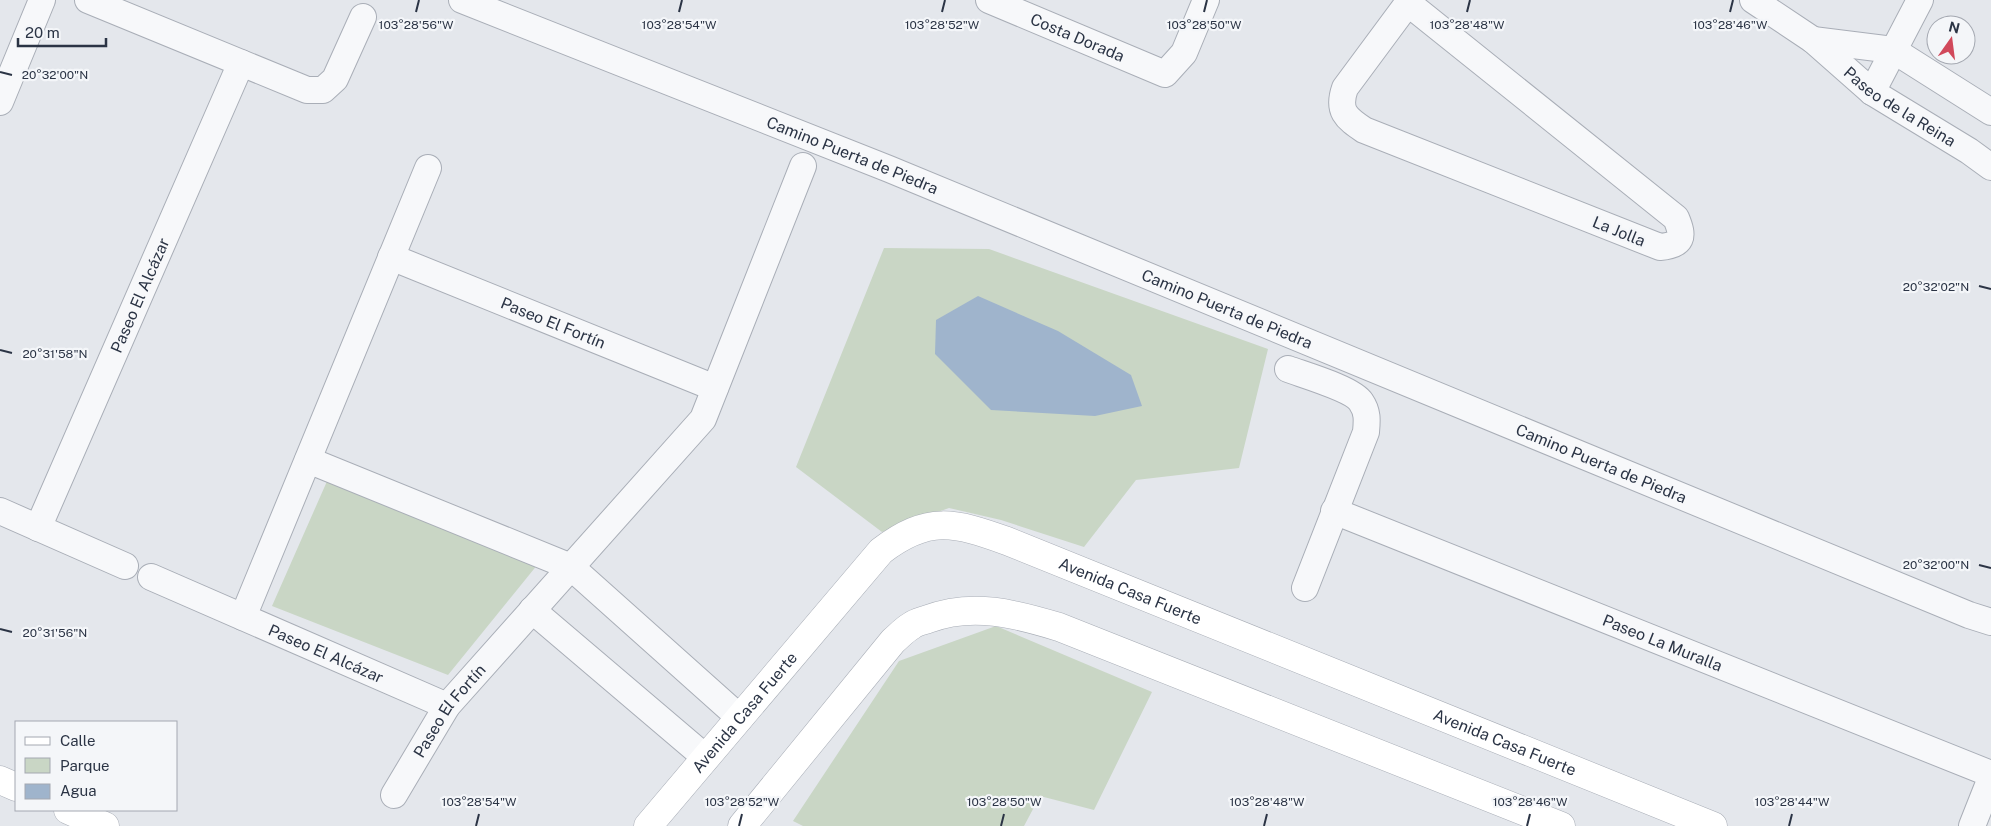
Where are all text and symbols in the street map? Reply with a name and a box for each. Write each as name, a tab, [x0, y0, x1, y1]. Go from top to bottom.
street label: Costa Dorada	[1027, 9, 1127, 66]
scale bar	[18, 15, 105, 47]
north arrow	[1926, 15, 1976, 65]
text: 103°28'56"W	[379, 18, 454, 32]
text: 103°28'54"W	[642, 18, 717, 32]
text: 103°28'52"W	[905, 18, 980, 32]
text: 103°28'50"W	[1167, 18, 1242, 32]
text: 103°28'48"W	[1429, 18, 1505, 32]
text: 103°28'46"W	[1693, 18, 1768, 32]
text: N	[1947, 18, 1961, 36]
text: 20 m	[25, 24, 60, 41]
street label: Paseo de la Reina	[1840, 63, 1959, 151]
text: 20°32'00"N	[22, 68, 88, 82]
street label: Camino Puerta de Piedra	[764, 112, 941, 198]
street label: La Jolla	[1590, 212, 1648, 251]
street label: Paseo El Alcázar	[107, 235, 173, 356]
street label: Camino Puerta de Piedra	[1139, 265, 1315, 353]
text: 20°32'02"N	[1903, 280, 1969, 294]
street label: Paseo El Fortín	[498, 293, 608, 353]
text: 20°31'58"N	[22, 347, 88, 361]
street label: Camino Puerta de Piedra	[1513, 420, 1689, 507]
street label: Avenida Casa Fuerte	[1056, 554, 1204, 629]
text: 20°32'00"N	[1903, 558, 1969, 572]
street label: Paseo La Muralla	[1600, 611, 1725, 675]
street label: Paseo El Alcázar	[265, 620, 386, 687]
text: 20°31'56"N	[23, 626, 87, 640]
street label: Avenida Casa Fuerte	[688, 648, 801, 777]
street label: Paseo El Fortín	[410, 660, 490, 761]
street label: Avenida Casa Fuerte	[1431, 705, 1579, 780]
legend	[15, 721, 178, 811]
text: Calle	[60, 732, 96, 749]
text: Parque	[60, 757, 110, 774]
text: Agua	[60, 782, 97, 799]
text: 103°28'54"W	[442, 795, 517, 809]
text: 103°28'52"W	[705, 795, 780, 809]
text: 103°28'50"W	[967, 795, 1042, 809]
text: 103°28'48"W	[1229, 795, 1305, 809]
text: 103°28'46"W	[1493, 795, 1568, 809]
text: 103°28'44"W	[1755, 795, 1830, 809]

